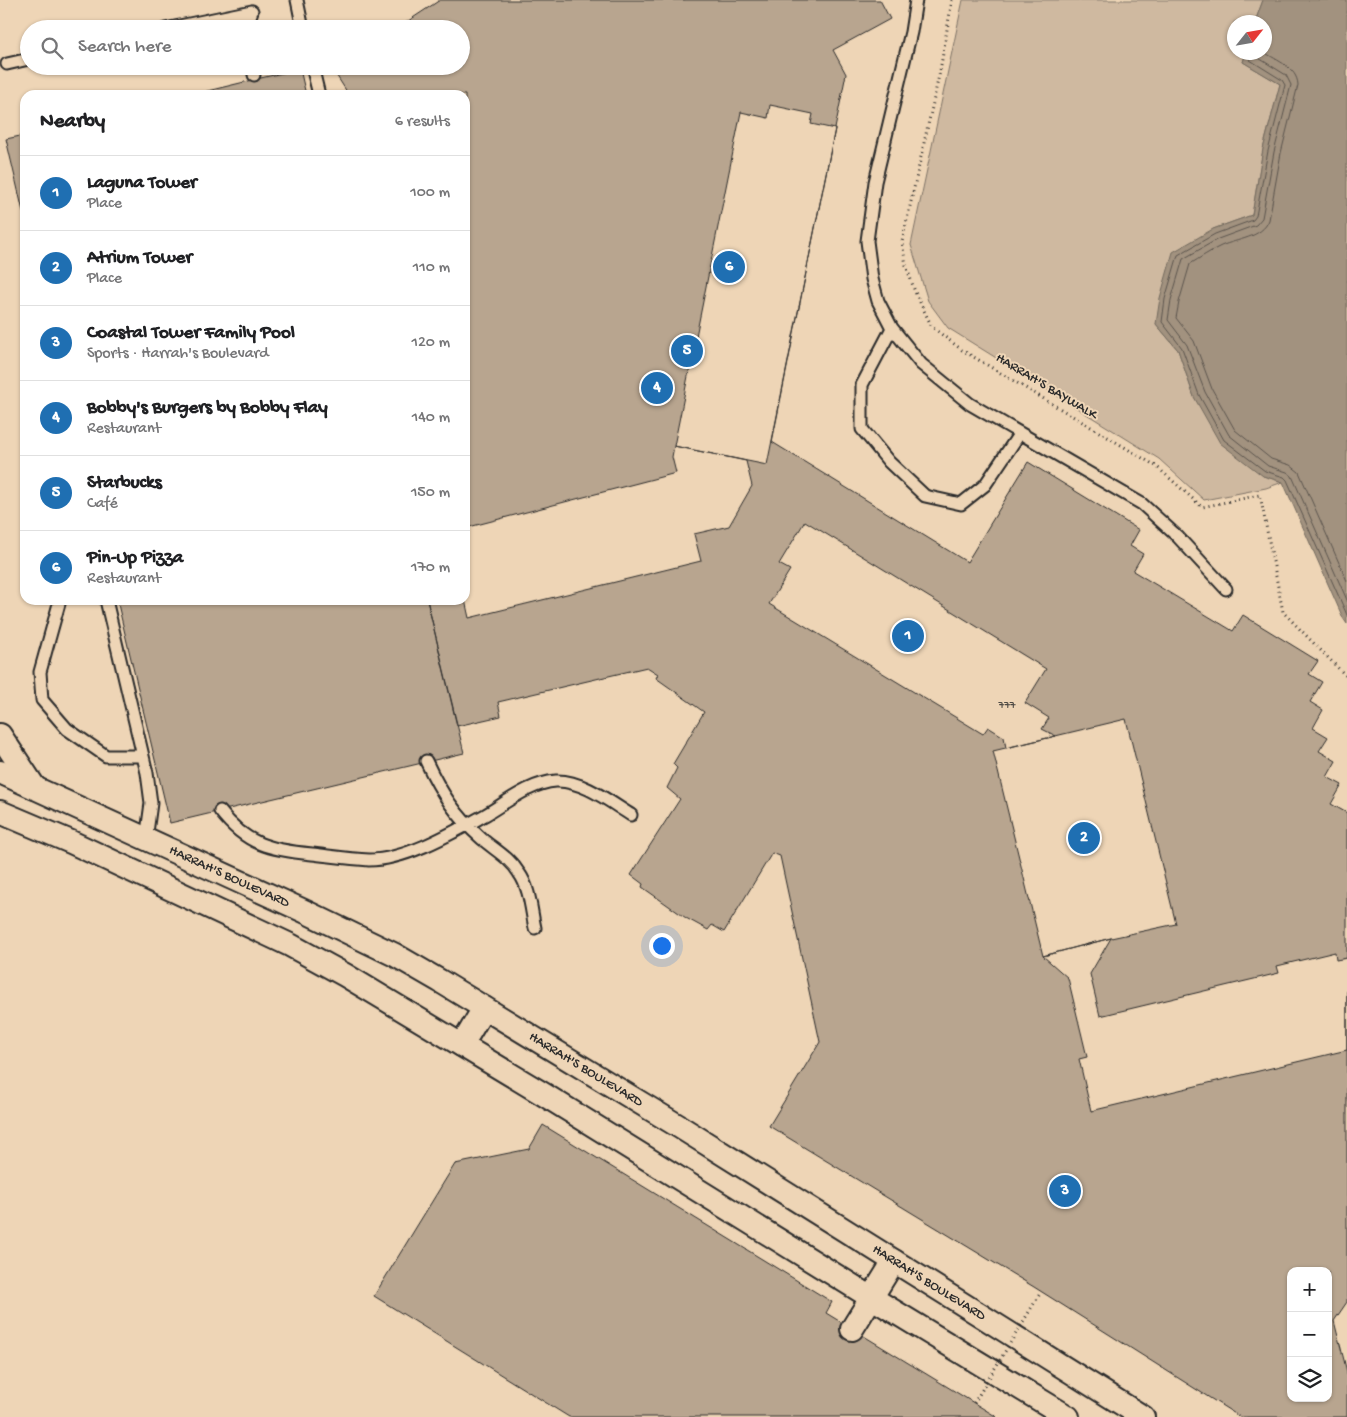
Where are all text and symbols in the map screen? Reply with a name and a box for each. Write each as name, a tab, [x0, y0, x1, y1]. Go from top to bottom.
north arrow	[1227, 15, 1272, 60]
search box	[20, 20, 470, 75]
icon: search	[38, 34, 66, 62]
text: Search here	[78, 36, 172, 59]
text: Nearby	[40, 110, 105, 135]
text: 6 results	[395, 113, 450, 132]
text: Laguna Tower	[87, 172, 197, 195]
text: 1	[53, 184, 59, 203]
text: 100 m	[410, 184, 450, 203]
text: Place	[87, 195, 122, 214]
text: Atrium Tower	[87, 247, 192, 270]
pin: 6	[713, 248, 745, 286]
text: 2	[52, 259, 60, 278]
text: 110 m	[413, 259, 450, 278]
text: Place	[87, 270, 122, 289]
text: Coastal Tower Family Pool	[87, 322, 295, 345]
pin: 5	[671, 332, 703, 370]
text: 3	[52, 334, 60, 353]
text: 120 m	[411, 334, 450, 353]
text: Sports · Harrah's Boulevard	[87, 345, 269, 364]
street label: HARRAH'S BAYWALK	[992, 350, 1101, 425]
pin: 4	[641, 369, 673, 407]
text: Bobby's Burgers by Bobby Flay	[87, 397, 328, 420]
text: 4	[52, 409, 60, 428]
text: 140 m	[412, 409, 450, 428]
text: Restaurant	[87, 420, 161, 439]
text: Starbucks	[87, 472, 162, 495]
text: 5	[52, 484, 60, 503]
text: 150 m	[411, 484, 450, 503]
text: Café	[87, 495, 118, 514]
text: Pin-Up Pizza	[87, 547, 183, 570]
text: 6	[52, 559, 60, 578]
text: 170 m	[411, 559, 450, 578]
text: Restaurant	[87, 570, 161, 589]
pin: 1	[892, 617, 924, 655]
house number: 777	[997, 700, 1016, 712]
pin: 2	[1068, 819, 1100, 857]
street label: HARRAH'S BOULEVARD	[166, 842, 293, 912]
your location	[649, 933, 675, 959]
street label: HARRAH'S BOULEVARD	[526, 1028, 647, 1111]
pin: 3	[1049, 1172, 1081, 1210]
street label: HARRAH'S BOULEVARD	[869, 1241, 990, 1325]
map controls	[1287, 1267, 1332, 1402]
button: +	[1287, 1267, 1332, 1312]
button: −	[1287, 1312, 1332, 1357]
button: layers	[1287, 1357, 1332, 1402]

